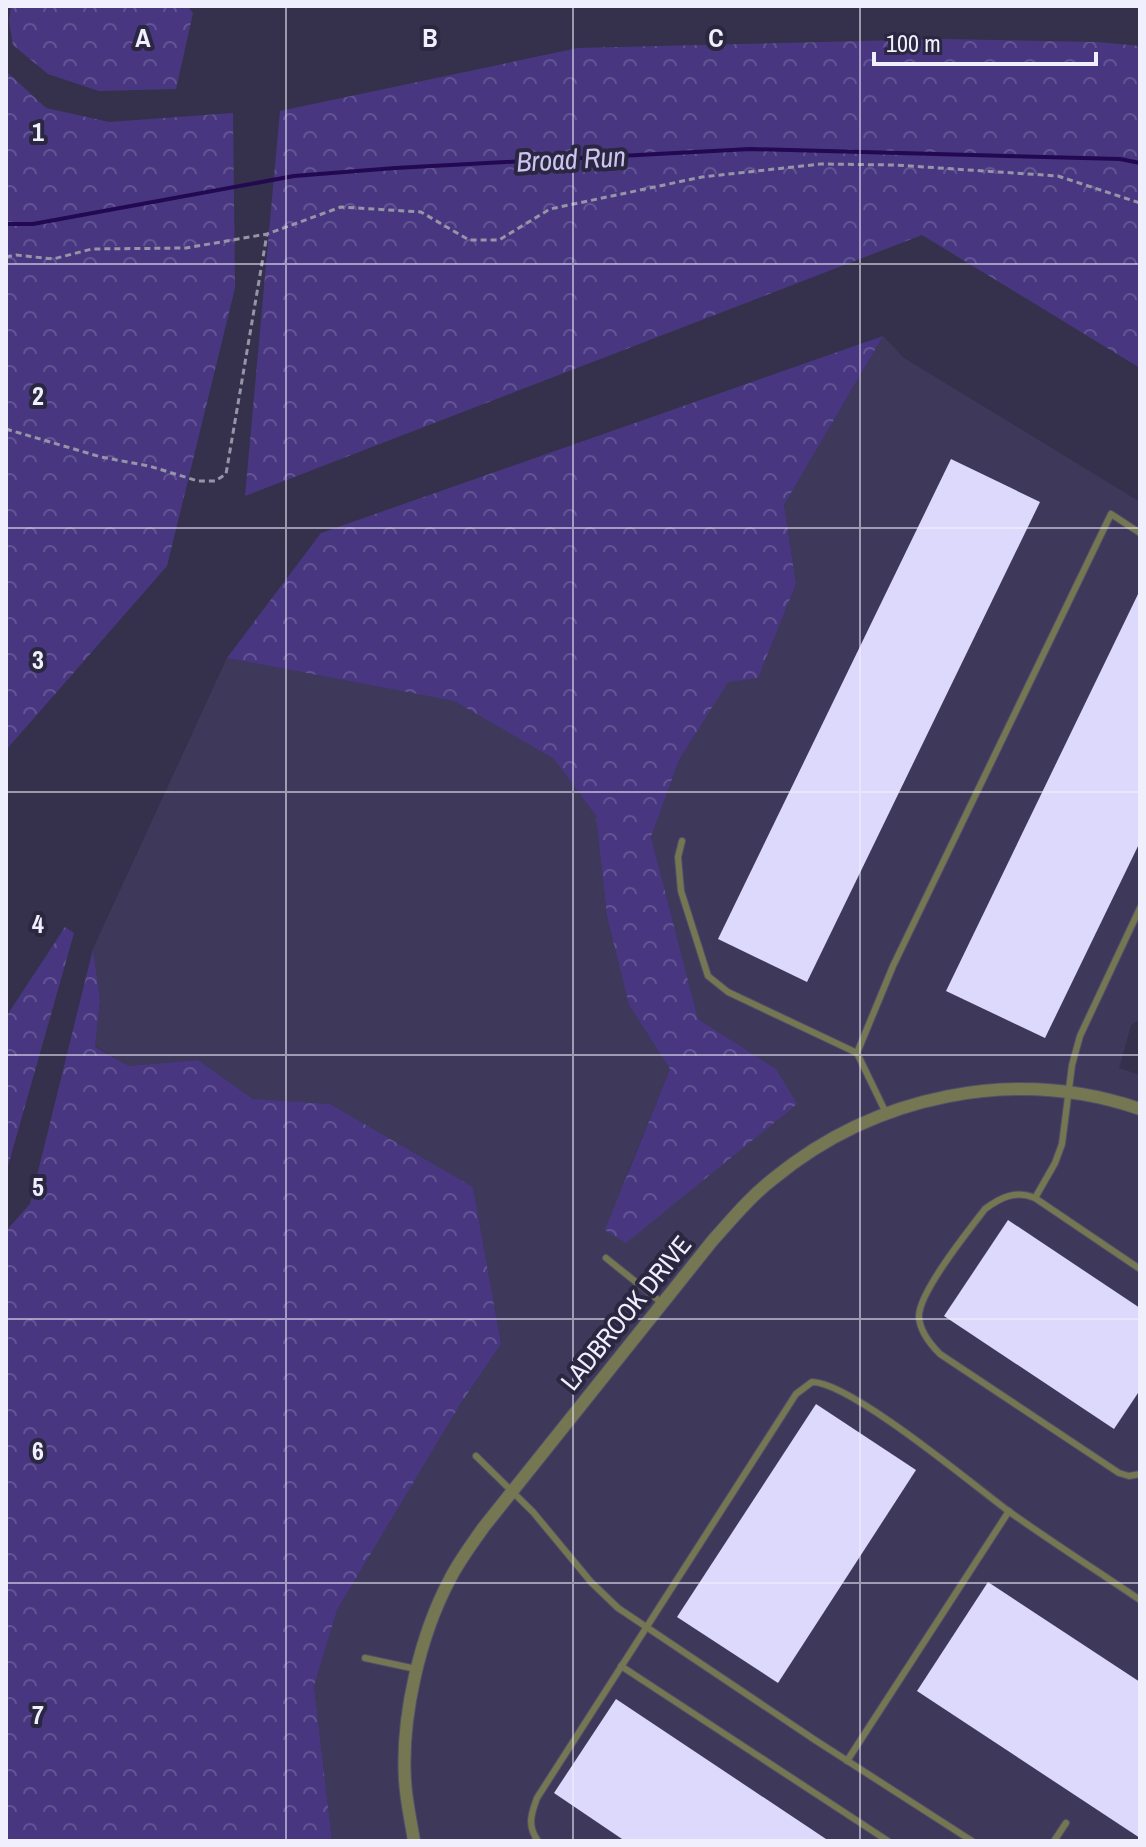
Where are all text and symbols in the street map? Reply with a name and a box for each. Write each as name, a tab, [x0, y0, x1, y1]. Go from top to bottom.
scale bar	[874, 16, 1096, 66]
text: A	[135, 20, 151, 55]
text: B	[422, 20, 438, 55]
text: C	[708, 20, 724, 55]
text: 100 m	[886, 27, 941, 59]
text: 1	[32, 114, 44, 149]
water label: Broad Run	[515, 137, 627, 181]
text: 2	[32, 378, 44, 413]
text: 3	[32, 642, 44, 677]
text: 4	[32, 906, 44, 941]
text: 5	[32, 1169, 44, 1204]
street label: LADBROOK DRIVE	[552, 1228, 699, 1397]
text: 6	[32, 1433, 44, 1468]
text: 7	[32, 1697, 44, 1732]

